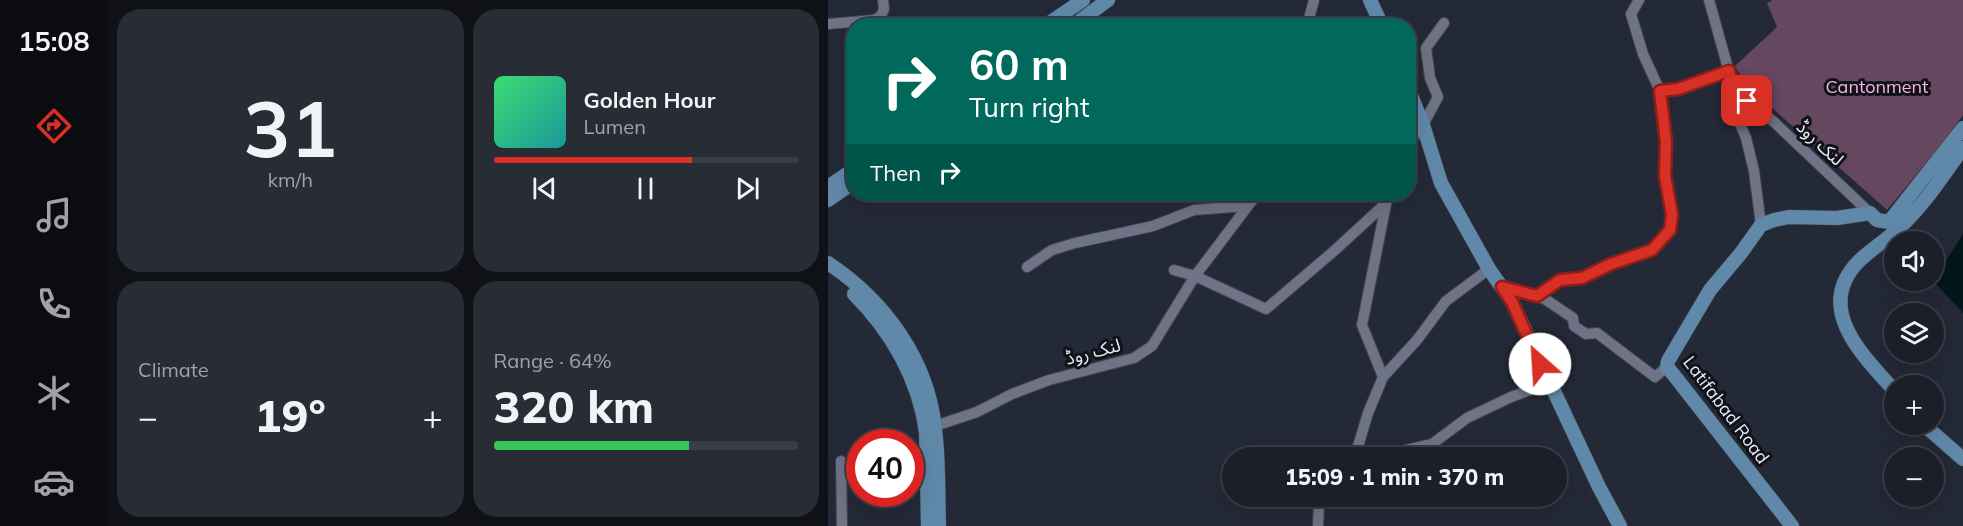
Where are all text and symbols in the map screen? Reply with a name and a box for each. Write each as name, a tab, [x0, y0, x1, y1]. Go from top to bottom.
text: 15:08	[18, 24, 90, 58]
text: 60 m	[969, 38, 1069, 91]
icon: right	[870, 42, 948, 120]
pin	[1721, 75, 1772, 126]
park label: Cantonment	[1826, 75, 1928, 98]
text: 31	[243, 79, 337, 177]
icon: arrive	[1730, 84, 1763, 117]
text: Golden Hour	[584, 86, 715, 114]
text: Turn right	[969, 90, 1089, 124]
icon: directions	[33, 105, 75, 147]
text: Lumen	[584, 114, 646, 139]
street label: لنک روڈ	[1792, 115, 1849, 170]
icon: right	[933, 156, 966, 189]
text: Then	[870, 159, 921, 187]
text: km/h	[268, 167, 313, 192]
icon: previous	[528, 172, 561, 205]
icon: pause	[629, 172, 662, 205]
icon: next	[731, 172, 764, 205]
icon: music	[33, 194, 75, 236]
map controls	[1884, 231, 1944, 507]
button: sound	[1884, 231, 1944, 291]
icon: phone	[33, 283, 75, 325]
button: layers	[1884, 303, 1944, 363]
position arrow	[1508, 332, 1572, 396]
street label: لنک روڈ	[1063, 333, 1123, 370]
text: Range · 64%	[494, 348, 612, 373]
street label: Latifabad Road	[1678, 351, 1774, 468]
text: Climate	[138, 357, 209, 382]
icon: climate	[33, 372, 75, 414]
button: +	[1884, 375, 1944, 435]
text: 320 km	[494, 378, 654, 434]
text: 19°	[255, 387, 326, 443]
text: −	[138, 396, 158, 437]
text: +	[423, 396, 443, 437]
speed limit sign: 40	[846, 429, 924, 507]
button: −	[1884, 447, 1944, 507]
icon: car	[33, 461, 75, 503]
text: 15:09 · 1 min · 370 m	[1285, 463, 1504, 491]

